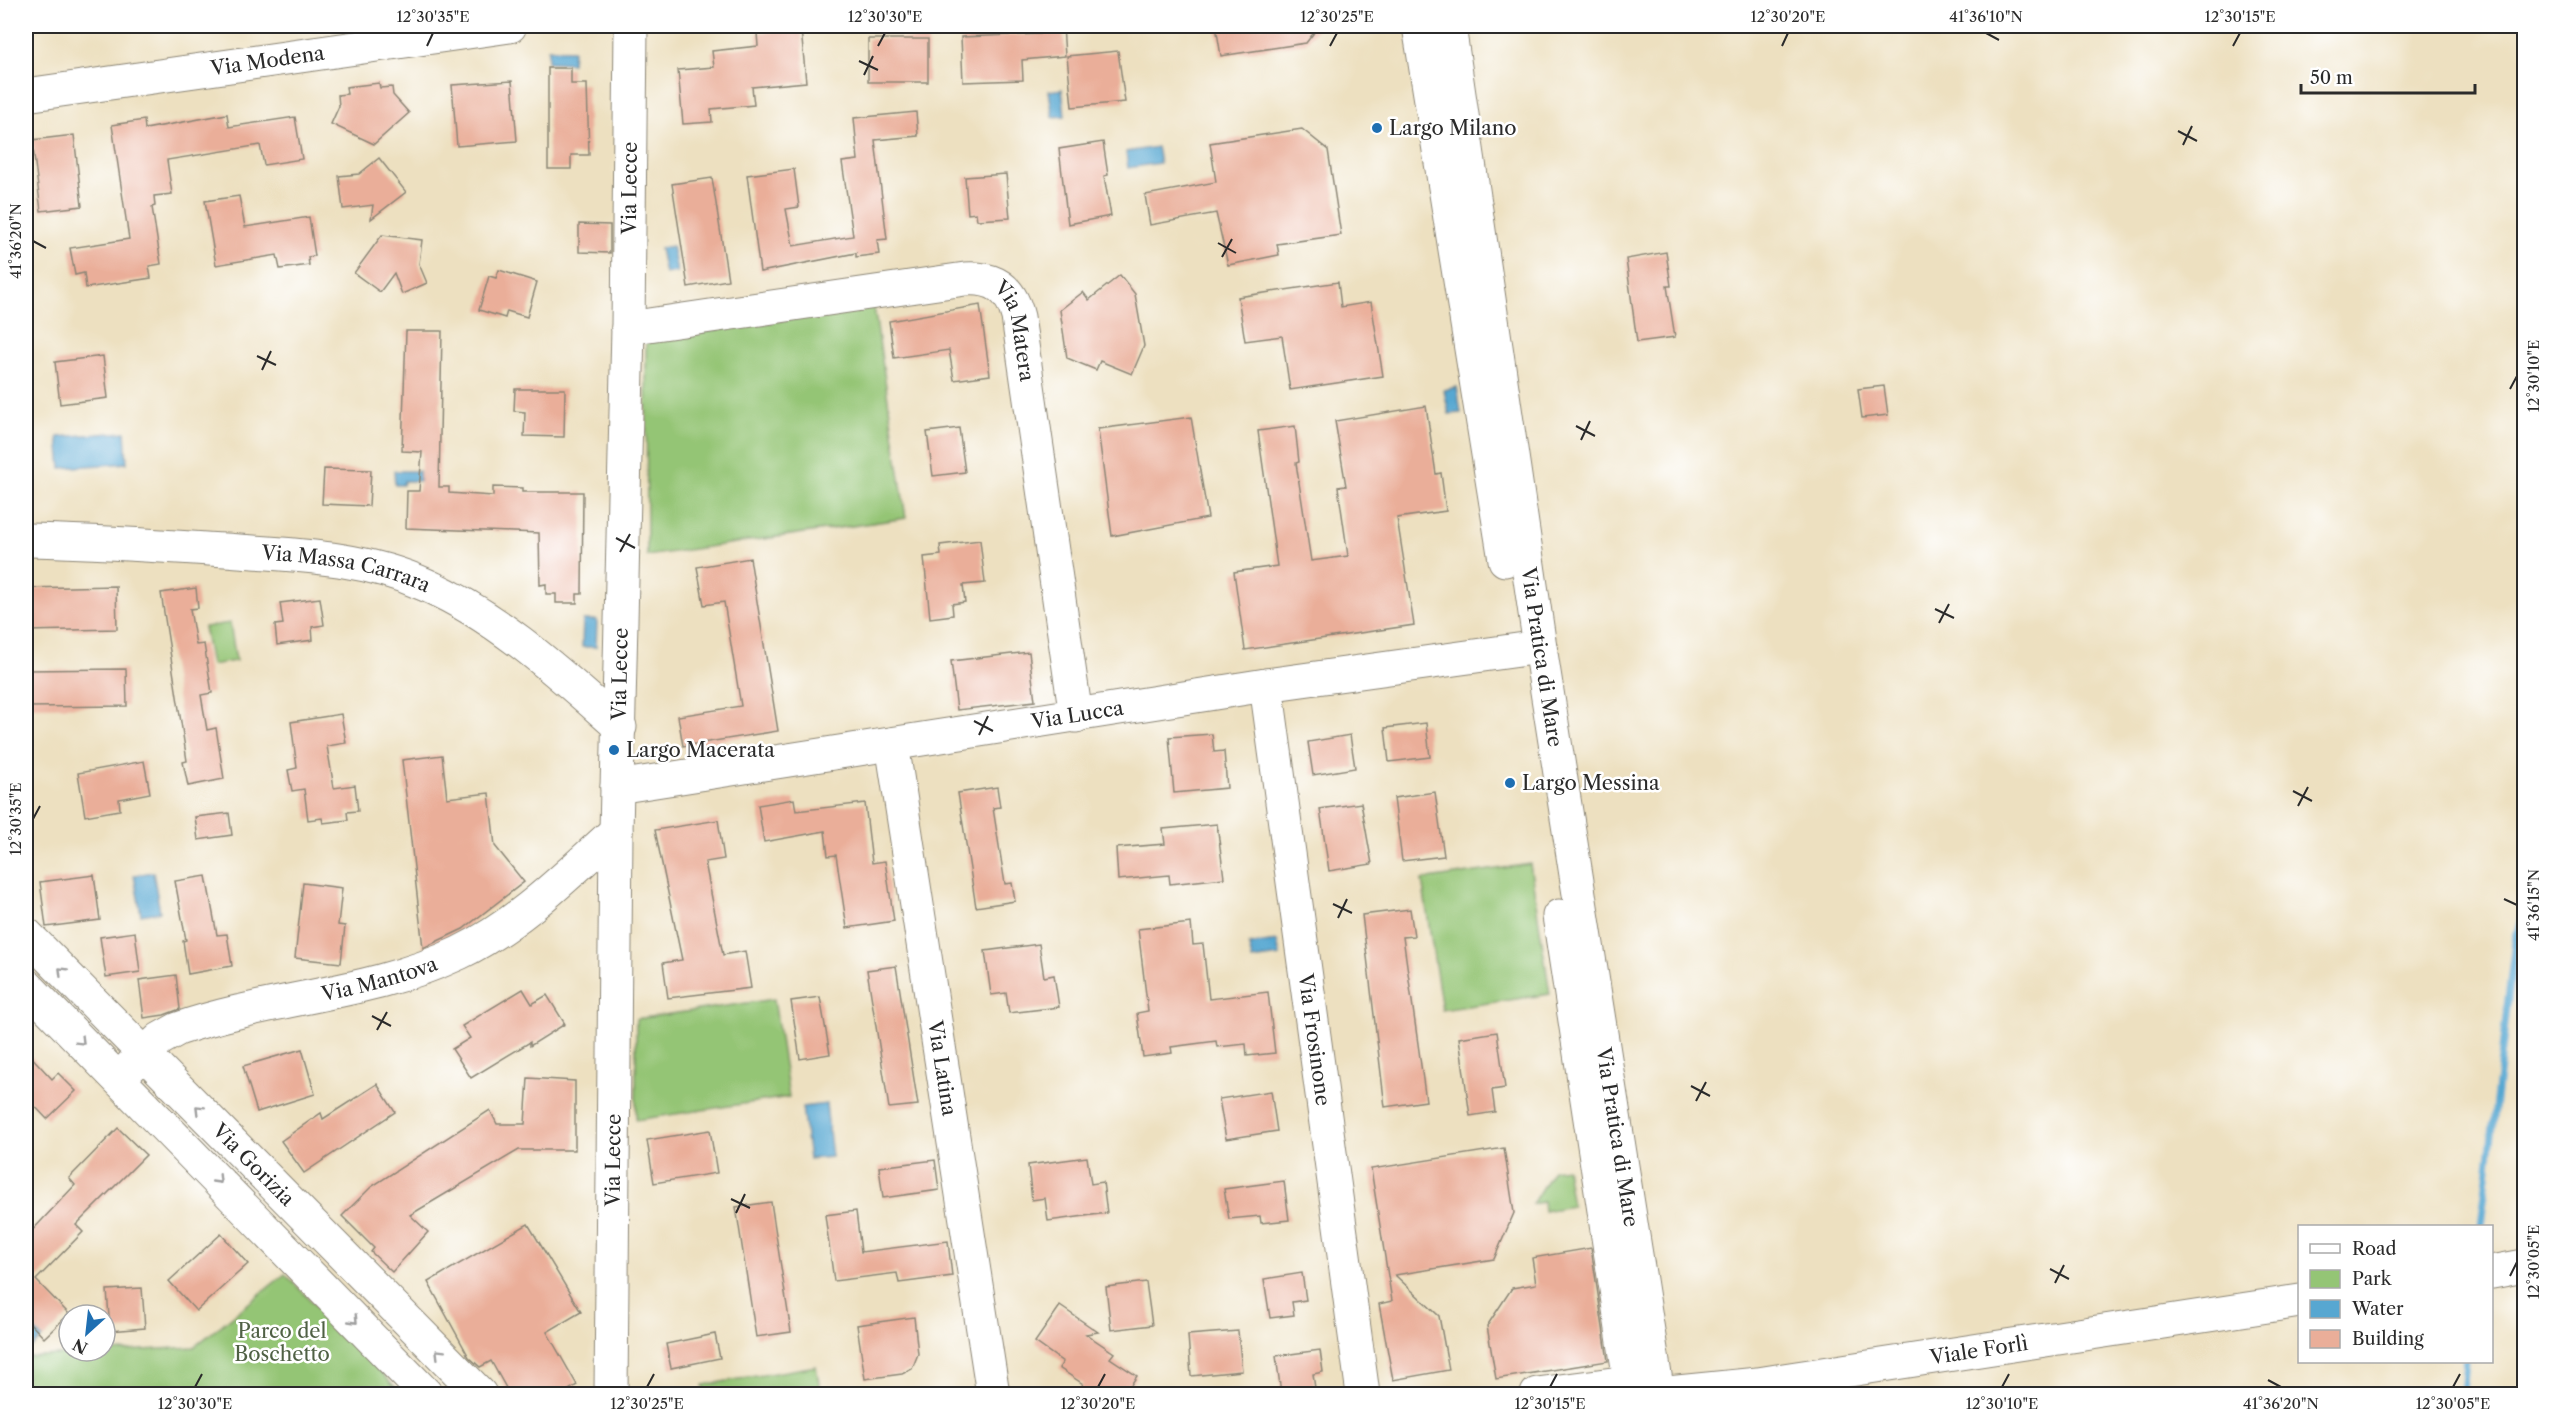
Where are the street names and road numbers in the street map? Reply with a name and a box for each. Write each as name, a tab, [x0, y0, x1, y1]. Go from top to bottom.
street label: Via Modena	[208, 41, 326, 81]
street label: Via Lecce	[617, 142, 642, 236]
street label: Via Matera	[989, 275, 1039, 383]
street label: Via Massa Carrara	[260, 540, 435, 598]
street label: Via Pratica di Mare	[1516, 565, 1568, 749]
street label: Via Lecce	[607, 627, 633, 722]
street label: Via Lucca	[1028, 695, 1126, 734]
street label: Via Mantova	[318, 951, 441, 1006]
street label: Via Frosinone	[1293, 971, 1335, 1107]
street label: Via Latina	[923, 1018, 962, 1118]
street label: Via Pratica di Mare	[1591, 1045, 1643, 1229]
street label: Via Lecce	[601, 1114, 625, 1207]
street label: Via Gorizia	[207, 1118, 300, 1211]
street label: Viale Forlì	[1927, 1331, 2029, 1370]

